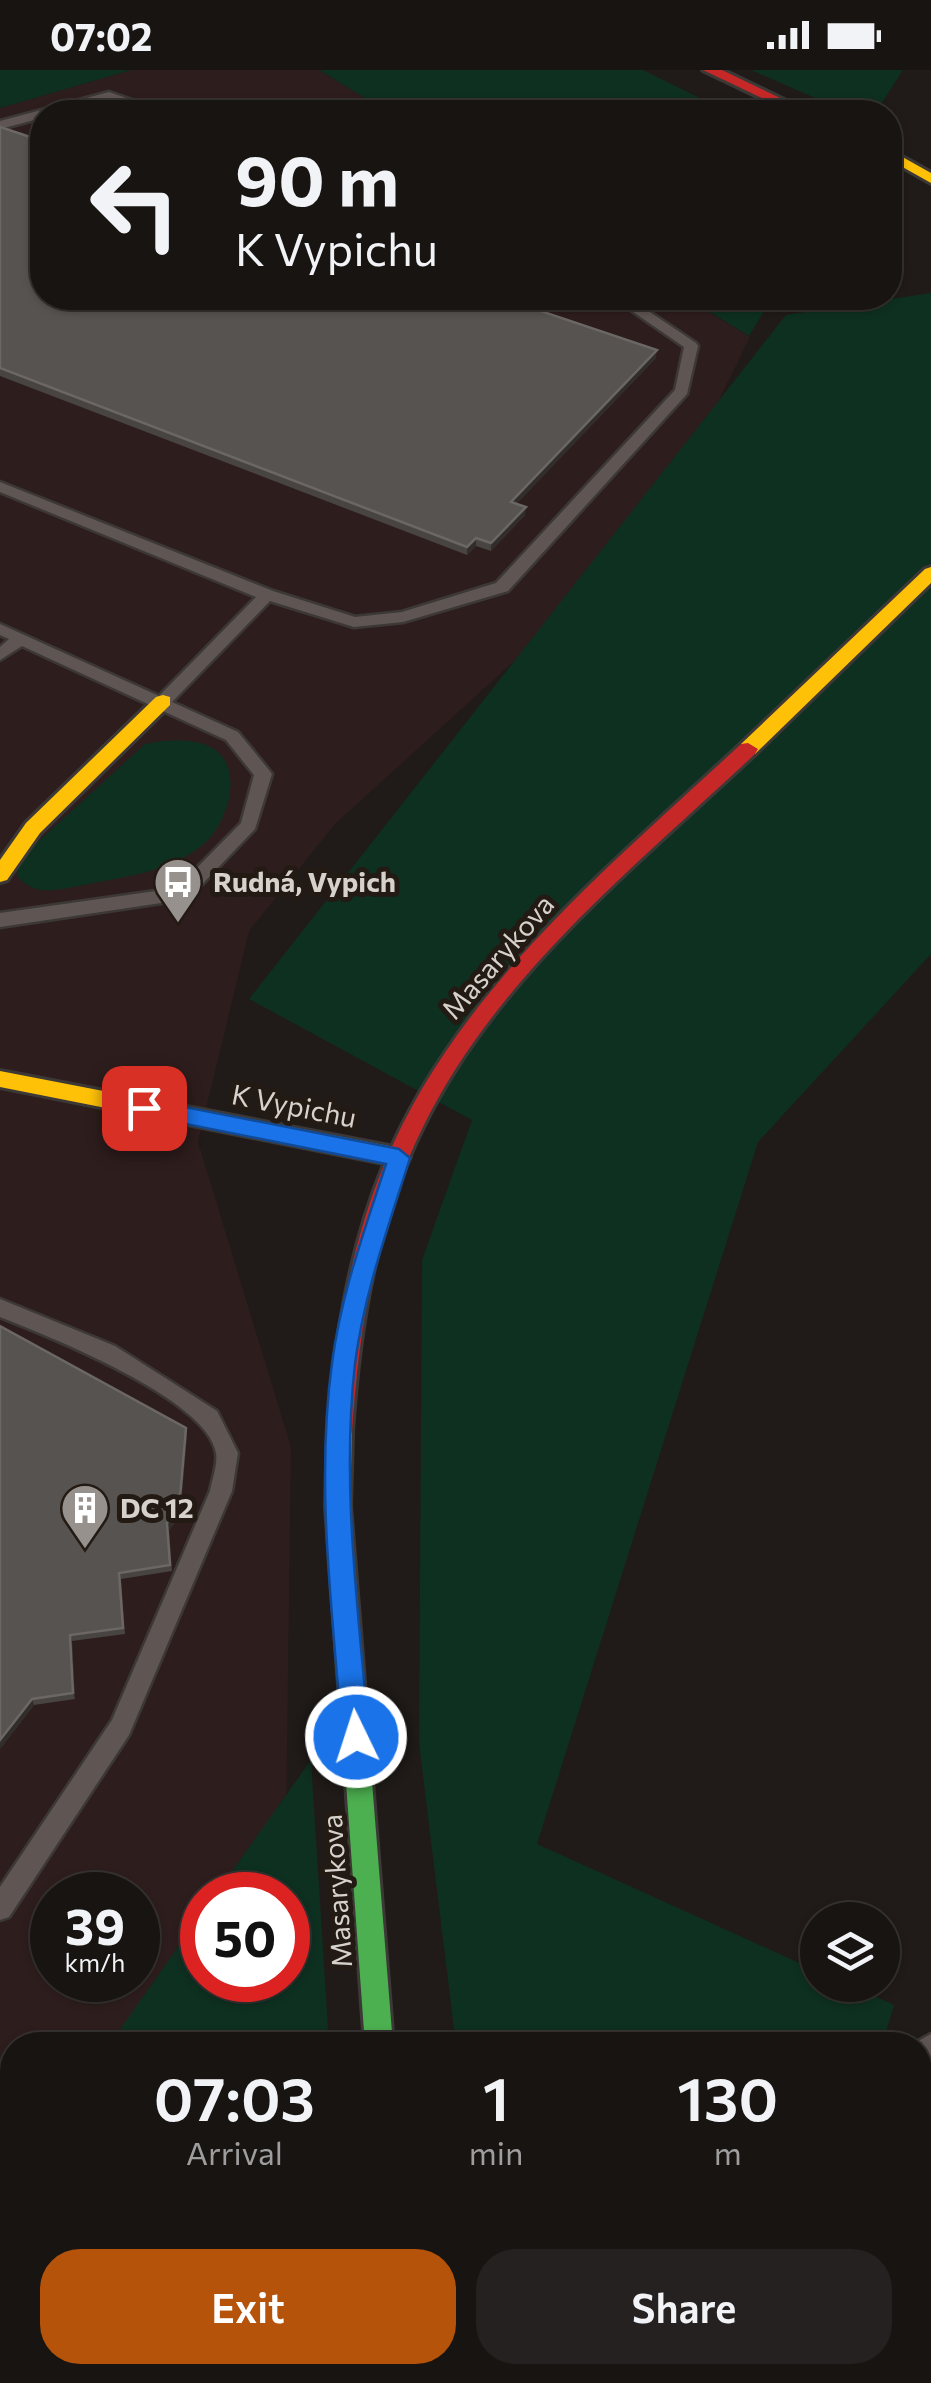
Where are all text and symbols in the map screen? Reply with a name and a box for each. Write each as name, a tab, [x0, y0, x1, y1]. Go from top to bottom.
text: 07:02	[50, 12, 152, 59]
text: 90 m	[235, 135, 399, 220]
icon: left	[70, 140, 200, 270]
text: K Vypichu	[235, 220, 438, 275]
bus stop icon: Rudná, Vypich	[152, 856, 204, 924]
place label: Rudná, Vypich	[213, 864, 396, 898]
street label: Masarykova	[434, 887, 561, 1026]
pin	[102, 1066, 187, 1151]
street label: K Vypichu	[229, 1076, 359, 1134]
icon: arrive	[117, 1081, 172, 1136]
building icon: DC 12	[59, 1482, 111, 1550]
place label: DC 12	[120, 1490, 194, 1524]
position arrow	[304, 1685, 408, 1789]
street label: Masarykova	[314, 1813, 358, 1969]
speed limit sign: 50	[180, 1872, 310, 2002]
text: 39	[65, 1894, 125, 1955]
map controls	[800, 1902, 900, 2002]
button: layers	[800, 1902, 900, 2002]
text: km/h	[65, 1947, 125, 1977]
text: 07:03	[154, 2060, 315, 2133]
text: 1	[483, 2060, 509, 2133]
text: 130	[677, 2060, 778, 2133]
text: Arrival	[186, 2132, 283, 2172]
text: min	[469, 2132, 523, 2172]
text: m	[714, 2132, 742, 2172]
button: Exit	[40, 2249, 456, 2364]
button: Share	[476, 2249, 892, 2364]

